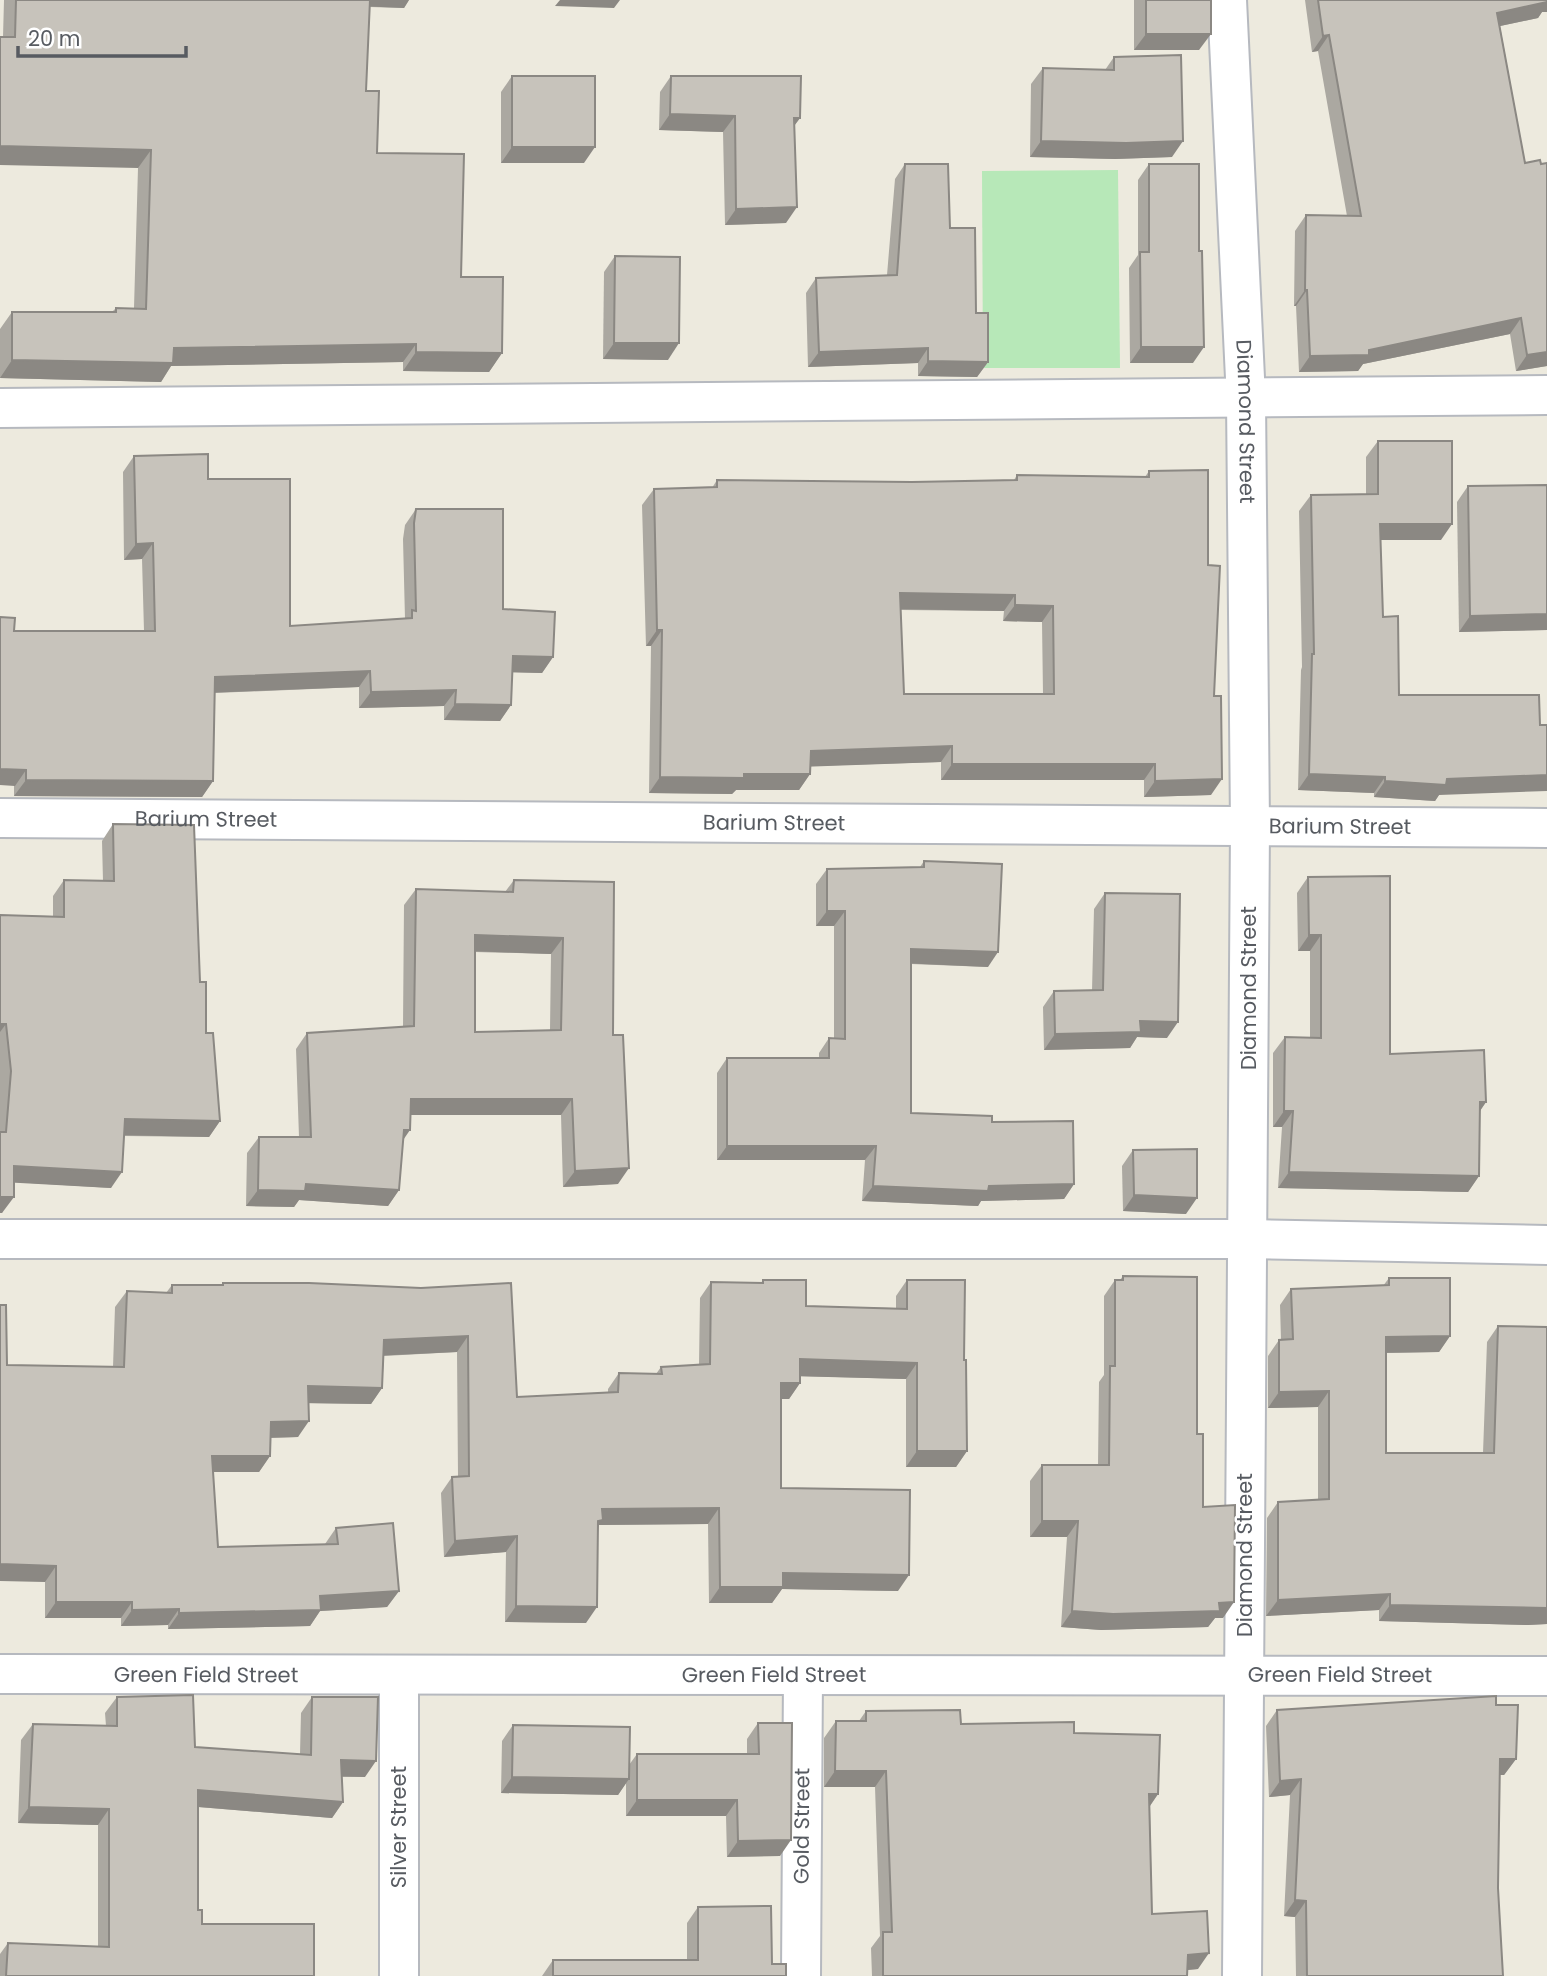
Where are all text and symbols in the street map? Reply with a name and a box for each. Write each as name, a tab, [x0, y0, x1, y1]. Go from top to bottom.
scale bar	[18, 14, 186, 58]
text: 20 m	[28, 24, 81, 53]
street label: Diamond Street	[1229, 339, 1262, 504]
street label: Barium Street	[135, 804, 277, 834]
street label: Barium Street	[703, 808, 845, 837]
street label: Barium Street	[1269, 811, 1411, 841]
street label: Diamond Street	[1234, 906, 1263, 1070]
street label: Diamond Street	[1230, 1473, 1259, 1637]
street label: Green Field Street	[114, 1660, 298, 1689]
street label: Green Field Street	[682, 1660, 866, 1689]
street label: Green Field Street	[1248, 1660, 1432, 1689]
street label: Silver Street	[384, 1766, 413, 1888]
street label: Gold Street	[787, 1768, 816, 1884]

